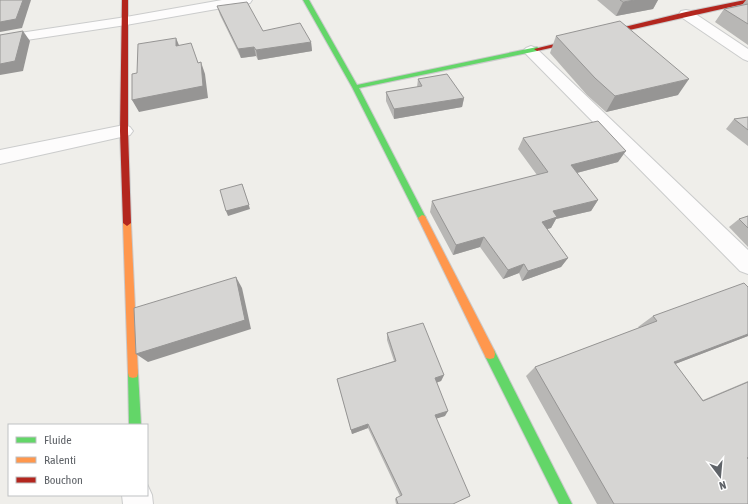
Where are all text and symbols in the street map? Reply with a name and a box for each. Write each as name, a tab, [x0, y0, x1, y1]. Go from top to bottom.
legend	[8, 424, 148, 496]
text: Fluide	[44, 433, 72, 447]
text: Ralenti	[44, 453, 76, 467]
north arrow	[700, 456, 740, 496]
text: Bouchon	[44, 473, 83, 487]
text: N	[718, 479, 728, 492]

